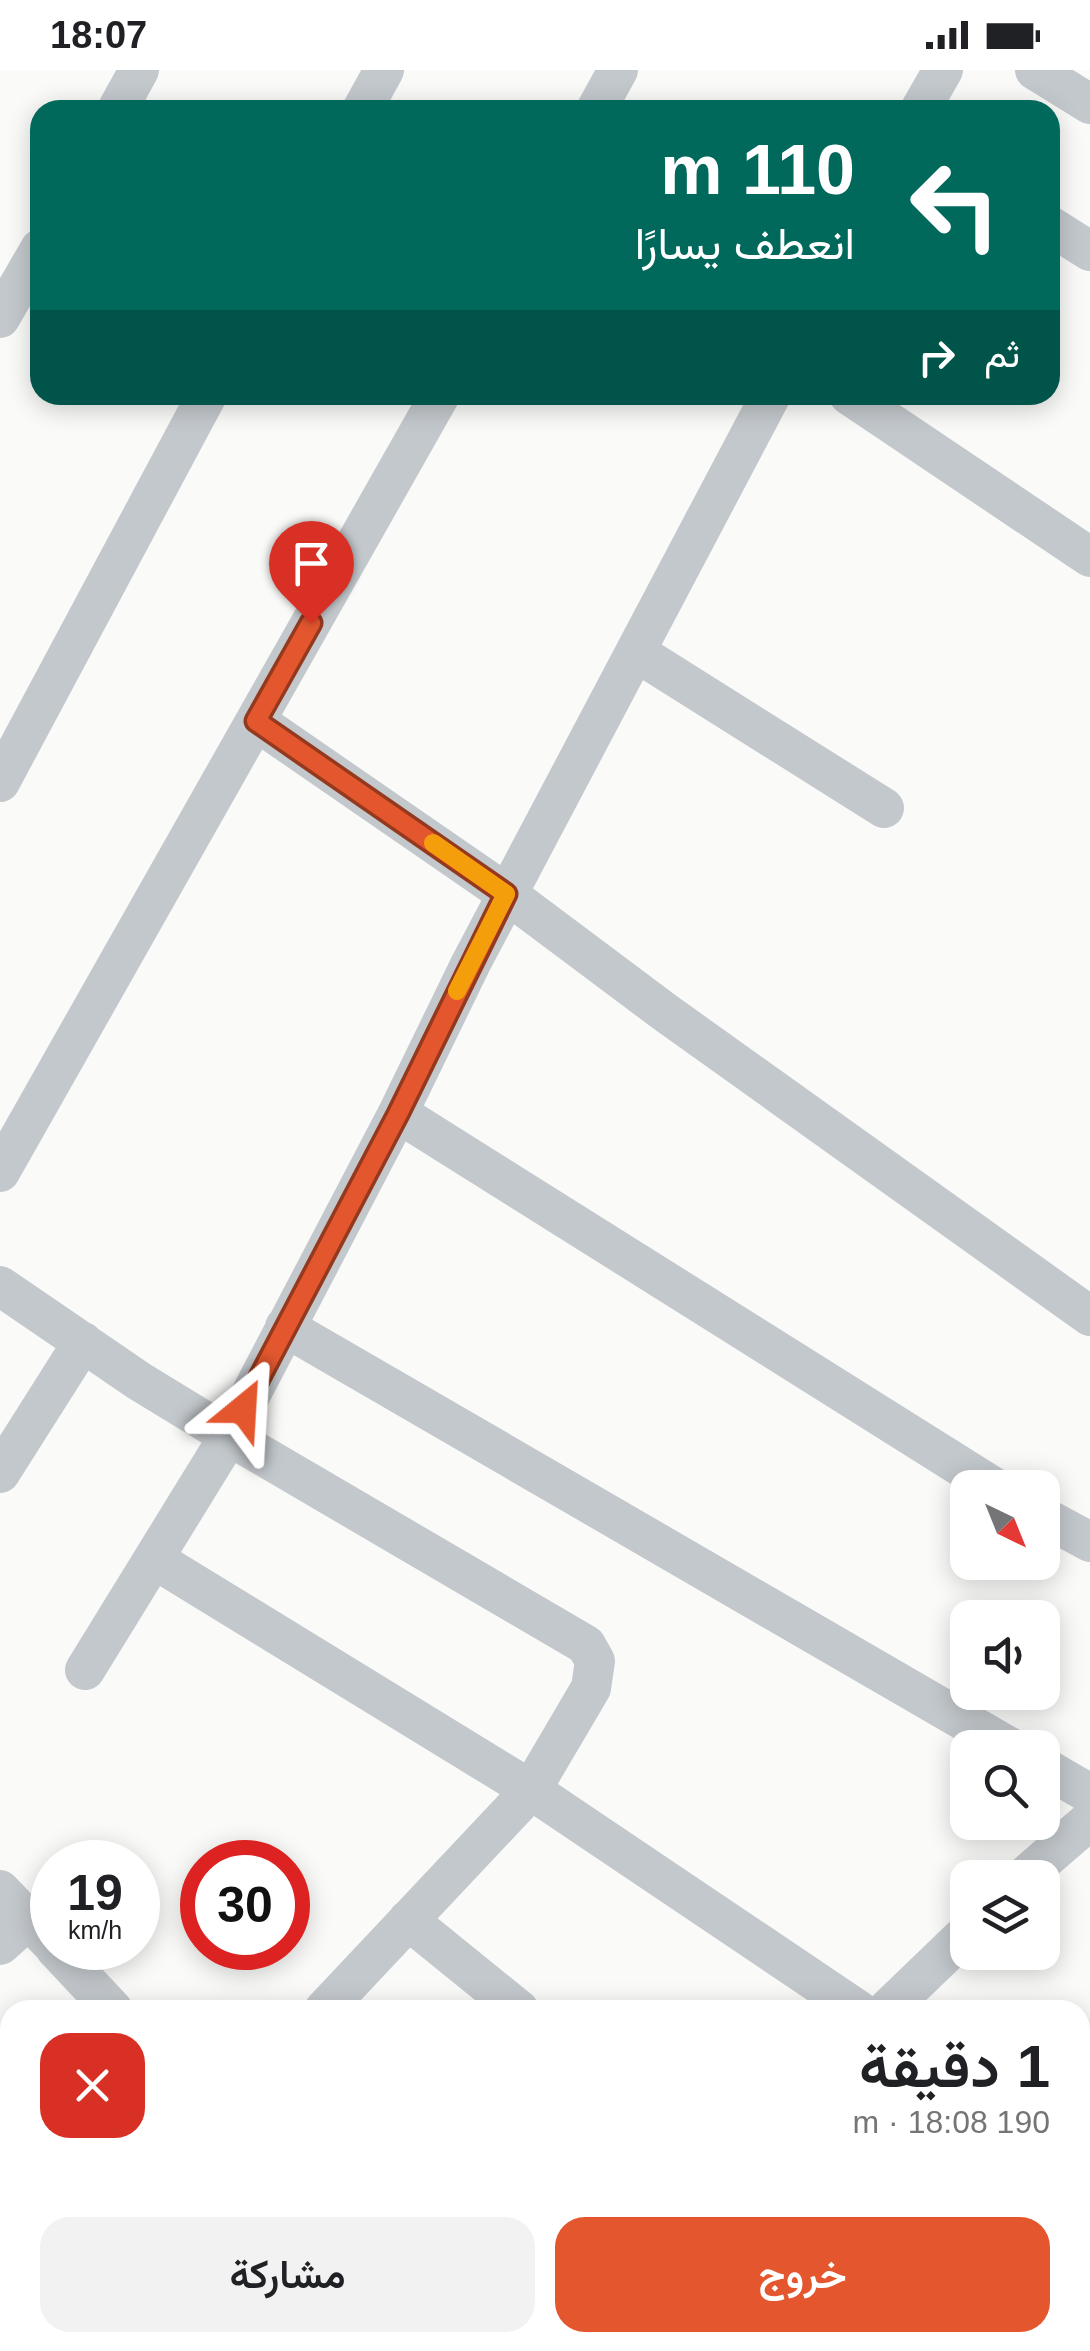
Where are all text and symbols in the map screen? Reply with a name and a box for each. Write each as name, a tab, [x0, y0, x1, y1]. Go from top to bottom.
text: 18:07	[50, 14, 147, 56]
text: 110 m	[660, 131, 855, 209]
icon: left	[890, 140, 1020, 270]
text: انعطف يسارًا	[635, 218, 855, 269]
icon: right	[909, 330, 964, 385]
text: ثم	[984, 333, 1020, 375]
pin	[269, 521, 354, 624]
icon: arrive	[284, 536, 339, 591]
position arrow	[191, 1357, 295, 1461]
north arrow	[950, 1470, 1060, 1580]
map controls	[950, 1470, 1060, 1970]
button: sound	[950, 1600, 1060, 1710]
button: search	[950, 1730, 1060, 1840]
speed limit sign: 30	[180, 1840, 310, 1970]
button: layers	[950, 1860, 1060, 1970]
text: 19	[67, 1865, 123, 1921]
text: km/h	[68, 1916, 122, 1944]
button: close	[40, 2033, 145, 2138]
text: 1 دقيقة	[859, 2033, 1050, 2100]
text: 190 m · 18:08	[853, 2104, 1050, 2140]
button: مشاركة	[40, 2217, 535, 2332]
button: خروج	[555, 2217, 1050, 2332]

